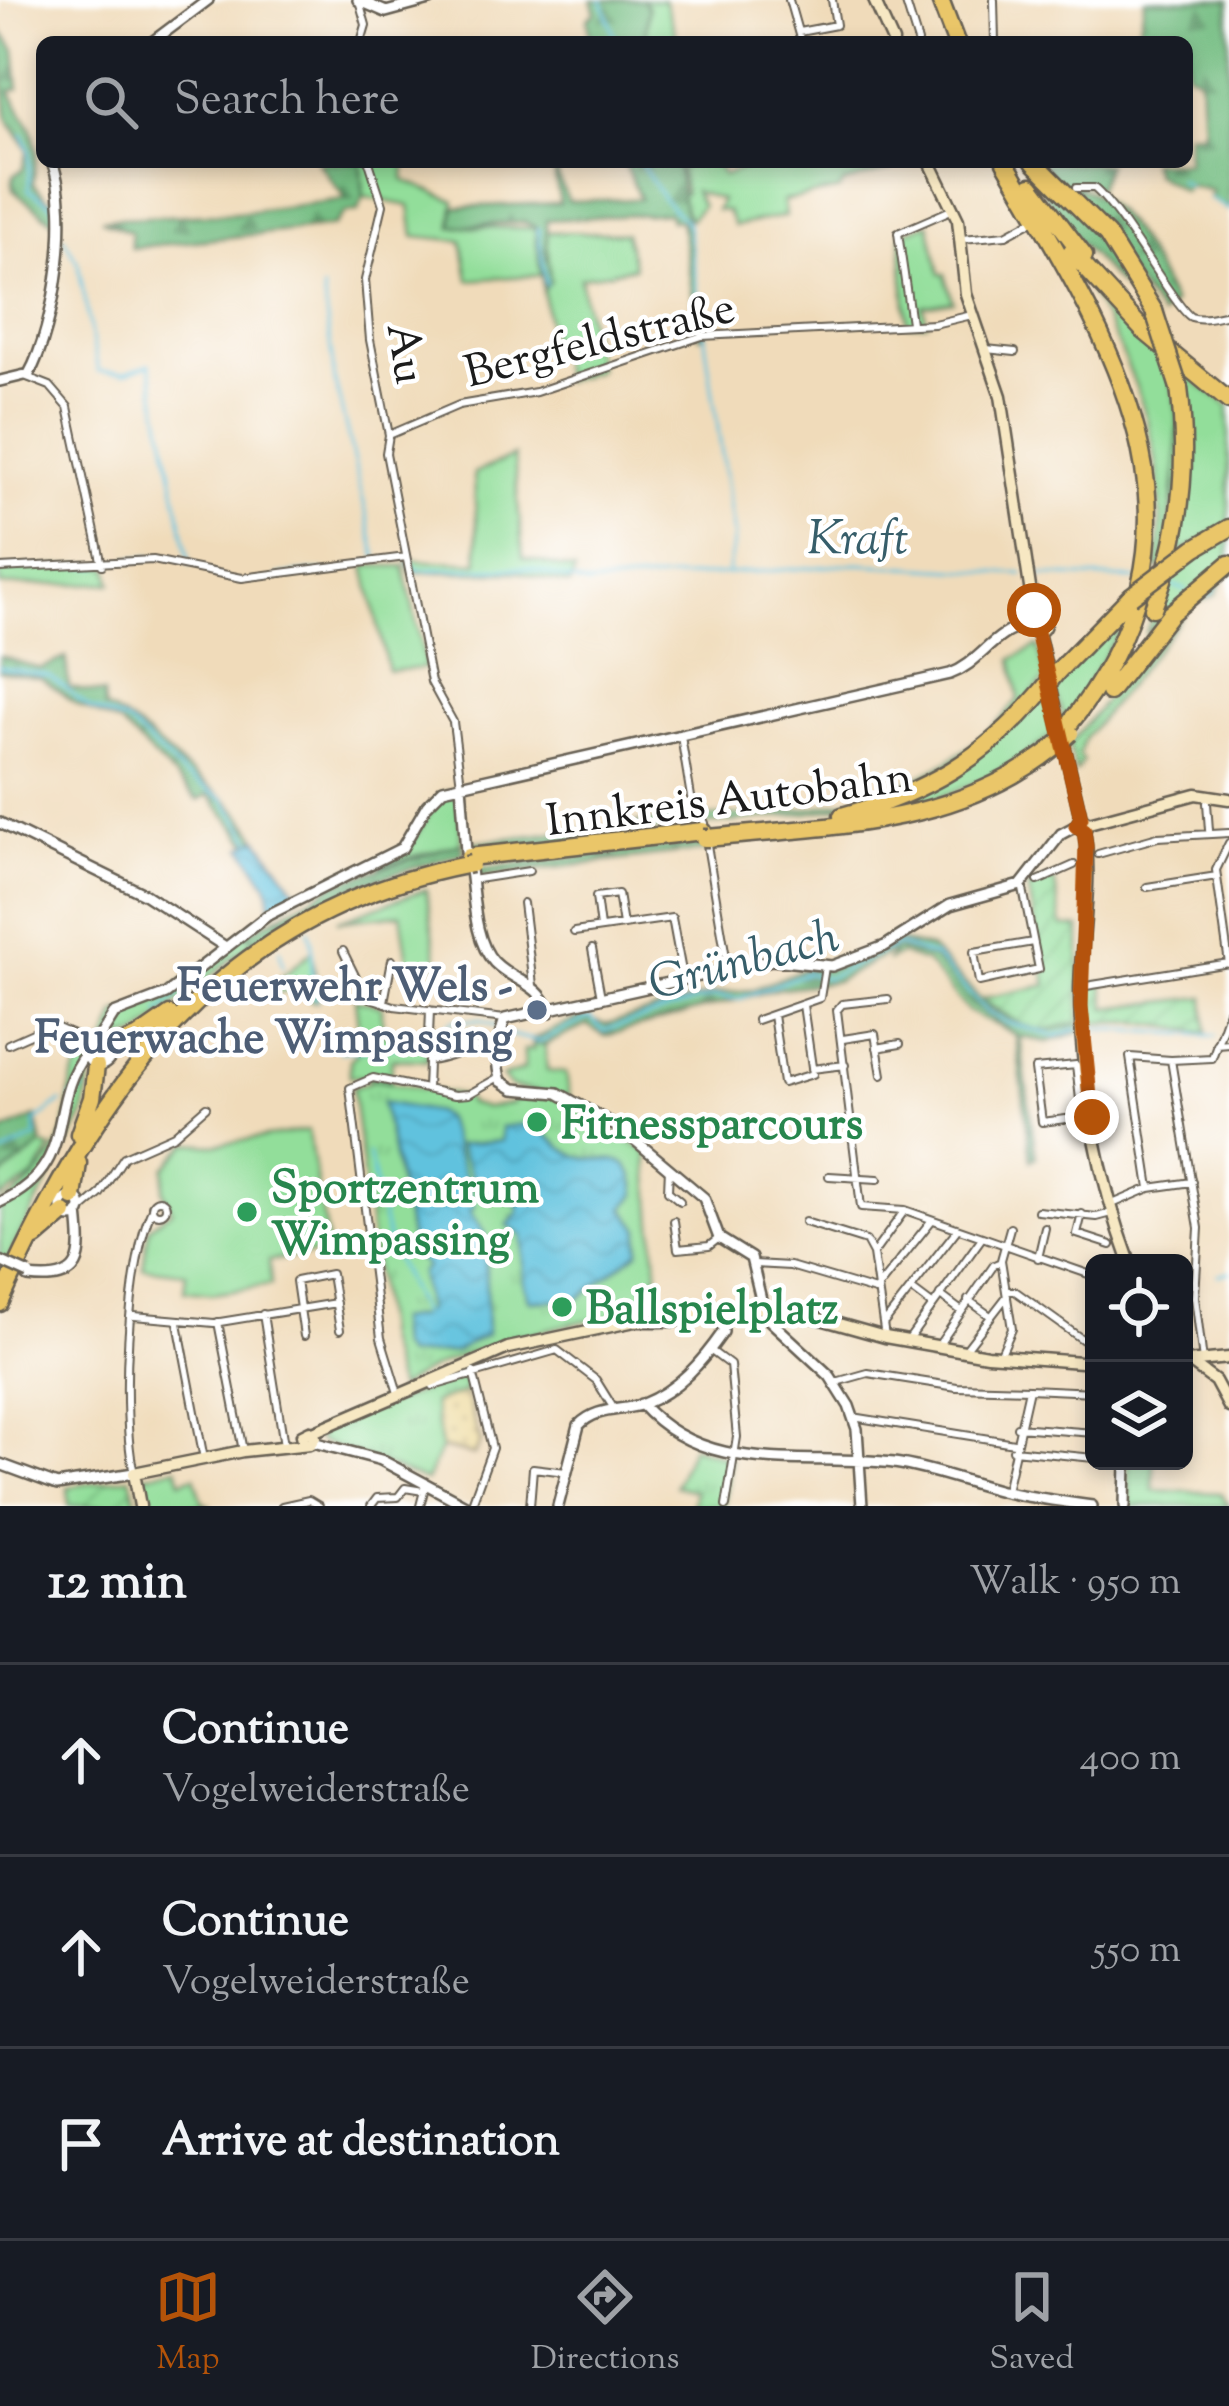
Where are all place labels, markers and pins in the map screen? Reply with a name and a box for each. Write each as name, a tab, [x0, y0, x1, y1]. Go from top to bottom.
place label: Feuerwehr Wels - Feuerwache Wimpassing	[35, 957, 513, 1074]
marker: Feuerwehr Wels - Feuerwache Wimpassing	[524, 997, 550, 1023]
place label: Fitnessparcours	[561, 1095, 863, 1160]
marker: Fitnessparcours	[524, 1109, 550, 1135]
place label: Sportzentrum Wimpassing	[271, 1159, 540, 1276]
marker: Sportzentrum Wimpassing	[234, 1199, 260, 1225]
place label: Ballspielplatz	[586, 1280, 838, 1345]
marker: Ballspielplatz	[549, 1294, 575, 1320]

